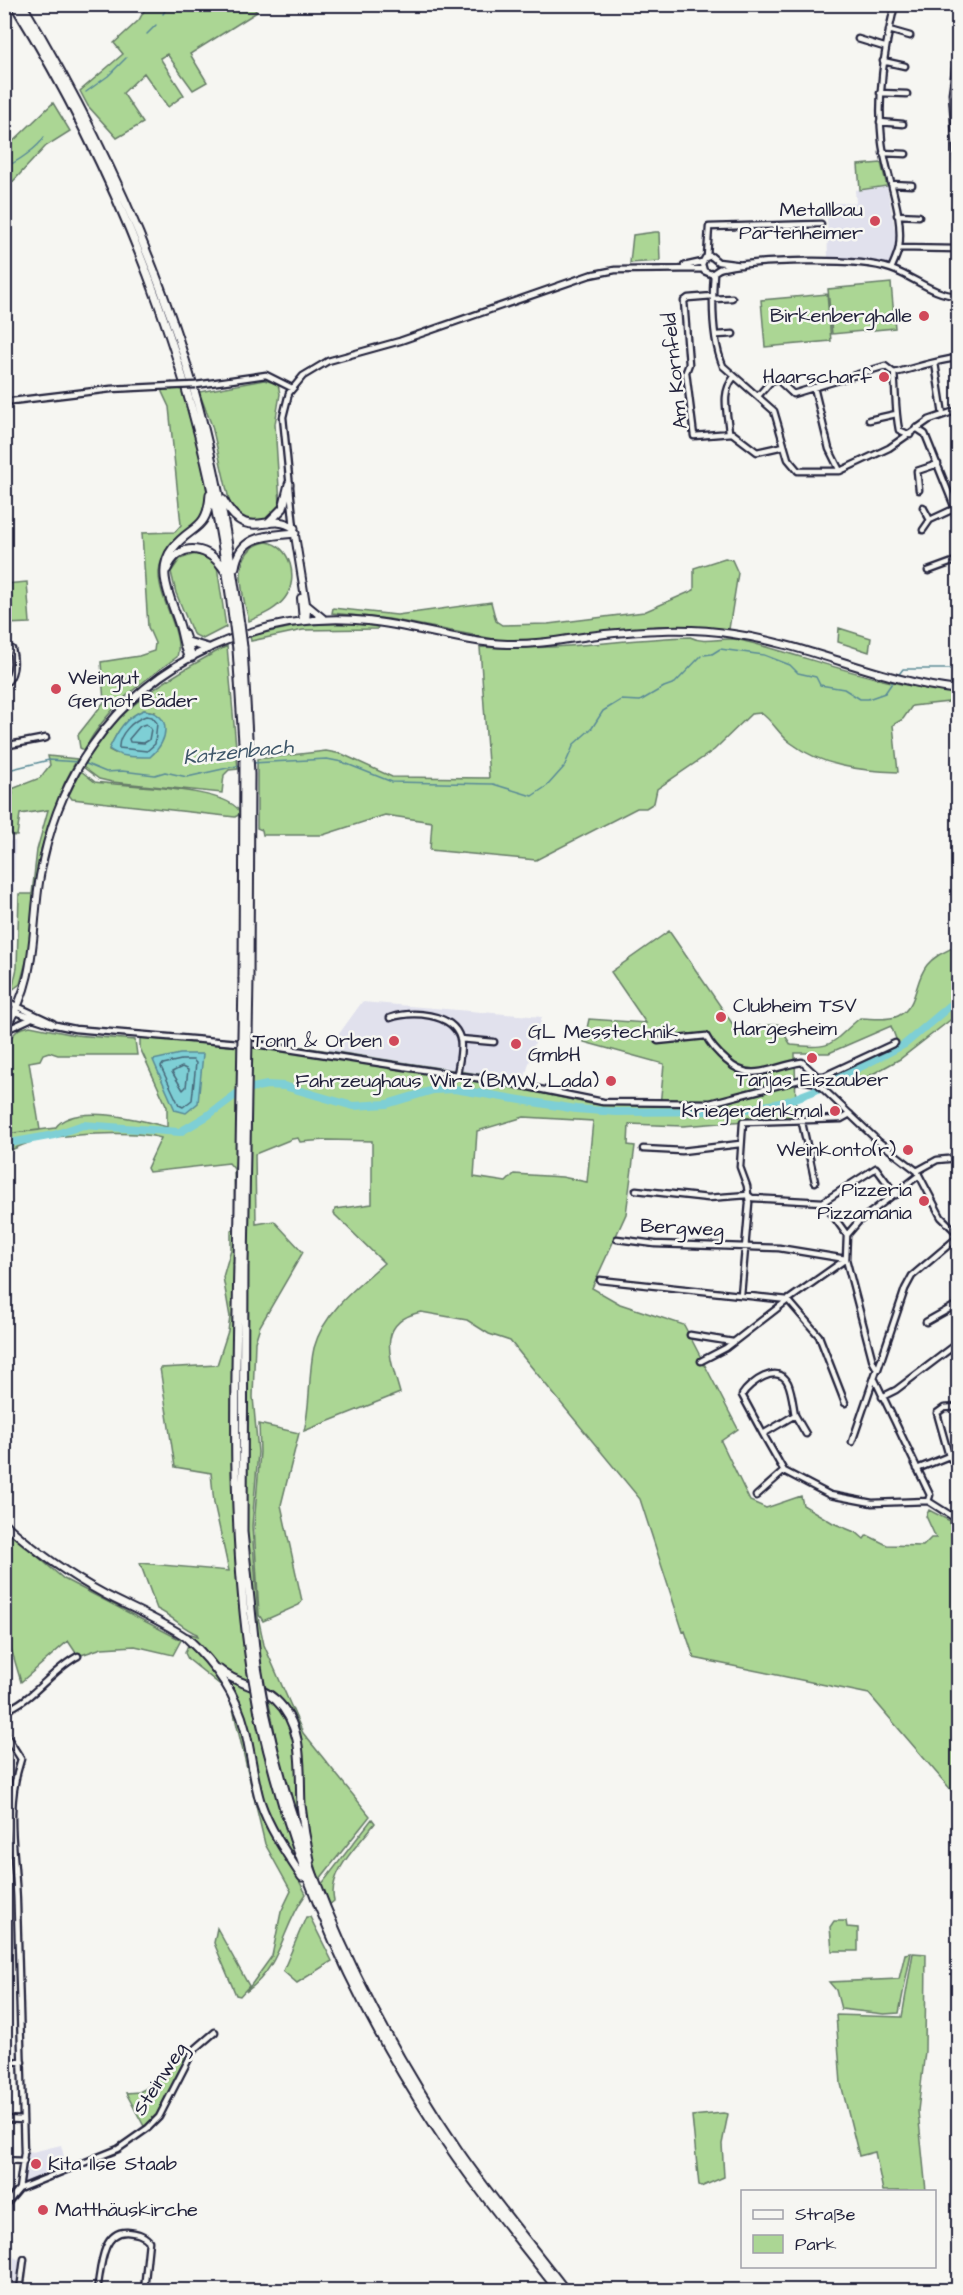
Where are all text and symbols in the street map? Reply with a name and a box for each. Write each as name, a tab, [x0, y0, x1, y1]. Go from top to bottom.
place label: Metallbau Partenheimer	[739, 196, 863, 247]
marker: Metallbau Partenheimer	[868, 214, 882, 228]
place label: Birkenberghalle	[770, 302, 912, 331]
marker: Birkenberghalle	[917, 309, 931, 323]
street label: Am Kornfeld	[655, 311, 695, 431]
place label: Haarscharf	[763, 363, 872, 391]
marker: Haarscharf	[877, 370, 891, 384]
place label: Weingut Gernot Bäder	[68, 664, 198, 715]
marker: Weingut Gernot Bäder	[49, 682, 63, 696]
water label: Katzenbach	[182, 732, 296, 772]
place label: Clubheim TSV Hargesheim	[733, 992, 857, 1044]
marker: Clubheim TSV Hargesheim	[714, 1010, 728, 1024]
place label: GL Messtechnik GmbH	[528, 1018, 678, 1069]
place label: Tonn & Orben	[252, 1027, 382, 1055]
marker: Tonn & Orben	[387, 1034, 401, 1048]
marker: GL Messtechnik GmbH	[509, 1037, 523, 1051]
marker: Tanjas Eiszauber	[805, 1051, 819, 1065]
place label: Tanjas Eiszauber	[736, 1066, 888, 1094]
place label: Fahrzeughaus Wirz (BMW, Lada)	[295, 1067, 599, 1096]
marker: Fahrzeughaus Wirz (BMW, Lada)	[604, 1074, 618, 1088]
place label: Kriegerdenkmal	[682, 1097, 823, 1126]
marker: Kriegerdenkmal	[828, 1104, 842, 1118]
place label: Weinkonto(r)	[776, 1136, 896, 1164]
marker: Weinkonto(r)	[901, 1143, 915, 1157]
place label: Pizzeria Pizzamania	[817, 1176, 912, 1227]
marker: Pizzeria Pizzamania	[917, 1194, 931, 1208]
street label: Bergweg	[639, 1212, 725, 1245]
street label: Steinweg	[126, 2037, 195, 2122]
place label: Kita Ilse Staab	[48, 2150, 177, 2178]
marker: Kita Ilse Staab	[29, 2157, 43, 2171]
legend	[741, 2190, 936, 2268]
place label: Matthäuskirche	[55, 2196, 198, 2224]
text: Straße	[795, 2202, 856, 2227]
marker: Matthäuskirche	[36, 2203, 50, 2217]
text: Park	[795, 2232, 837, 2257]

